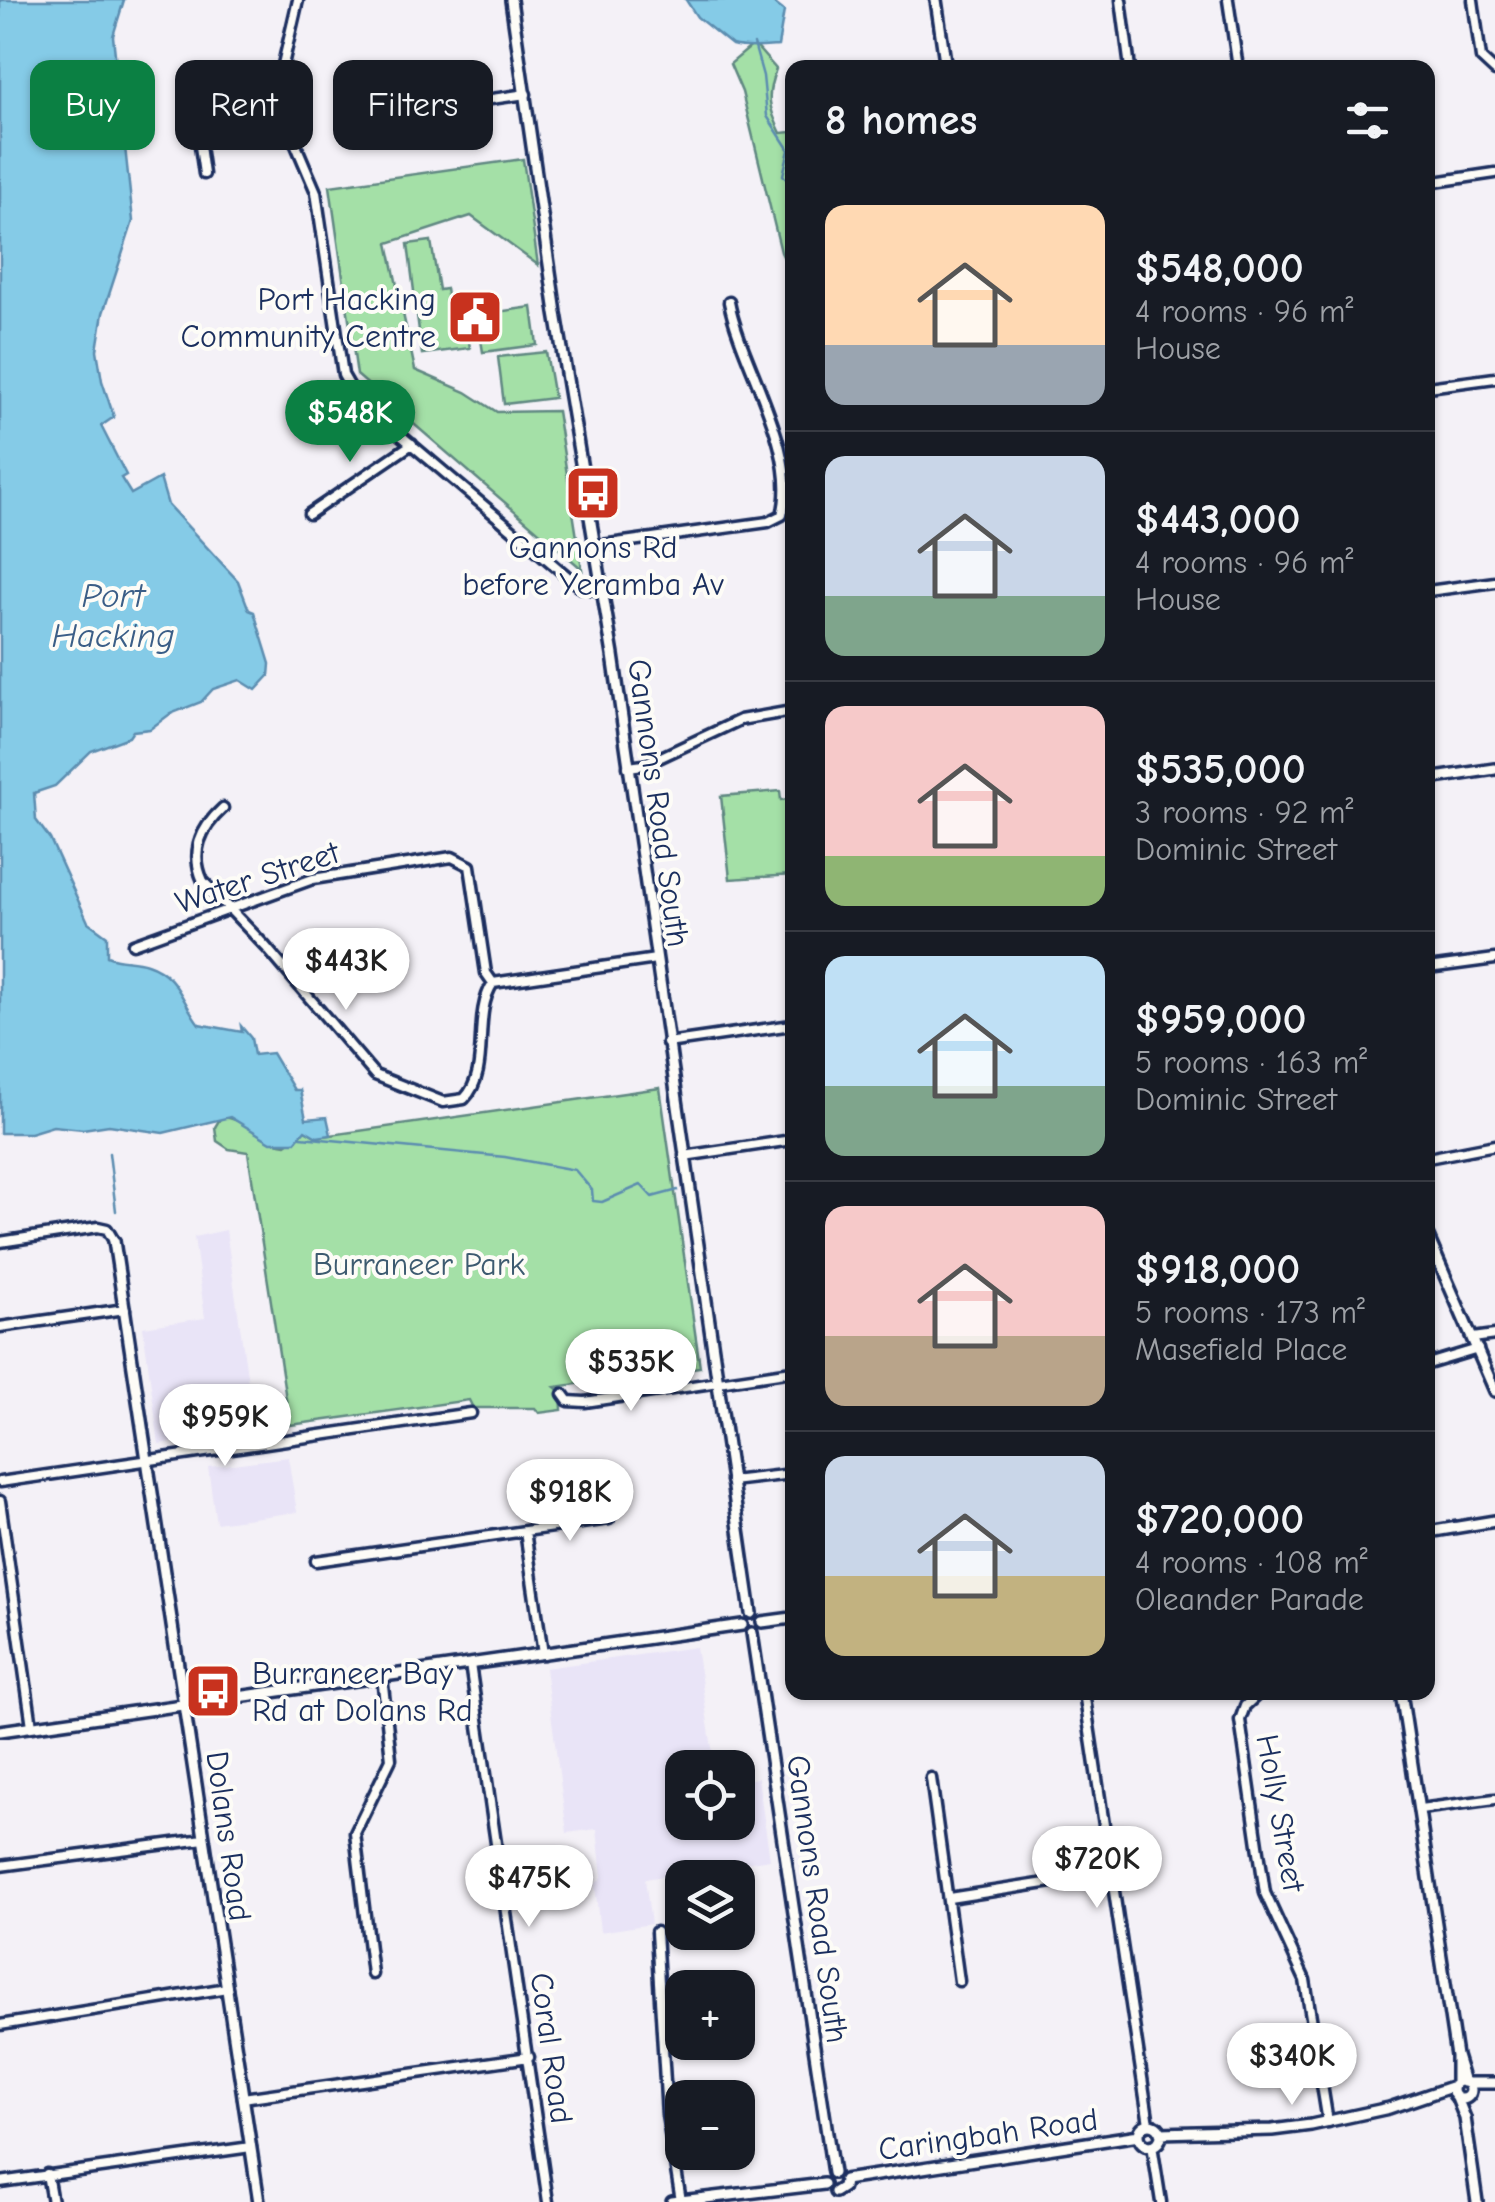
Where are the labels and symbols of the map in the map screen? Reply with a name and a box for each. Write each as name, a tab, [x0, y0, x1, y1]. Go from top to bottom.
place label: Port Hacking Community Centre	[180, 281, 436, 355]
public building icon: Port Hacking Community Centre	[445, 287, 505, 347]
pin: $548K	[280, 380, 420, 465]
bus stop icon: Gannons Rd before Yeramba Av	[563, 463, 623, 523]
place label: Gannons Rd before Yeramba Av	[462, 529, 724, 603]
water label: Port Hacking	[52, 575, 174, 656]
street label: Gannons Road South	[620, 657, 697, 949]
street label: Water Street	[171, 833, 344, 921]
pin: $443K	[276, 928, 416, 1013]
park label: Burraneer Park	[313, 1246, 525, 1283]
pin: $535K	[561, 1329, 701, 1414]
pin: $959K	[155, 1384, 295, 1469]
pin: $918K	[500, 1459, 640, 1544]
place label: Burraneer Bay Rd at Dolans Rd	[252, 1655, 473, 1729]
bus stop icon: Burraneer Bay Rd at Dolans Rd	[183, 1661, 243, 1721]
street label: Holly Street	[1248, 1731, 1313, 1896]
street label: Dolans Road	[198, 1749, 259, 1923]
street label: Gannons Road South	[779, 1753, 856, 2045]
pin: $720K	[1027, 1826, 1167, 1911]
pin: $475K	[459, 1845, 599, 1930]
street label: Coral Road	[523, 1970, 580, 2126]
pin: $340K	[1222, 2023, 1362, 2108]
street label: Caringbah Road	[876, 2101, 1100, 2168]

